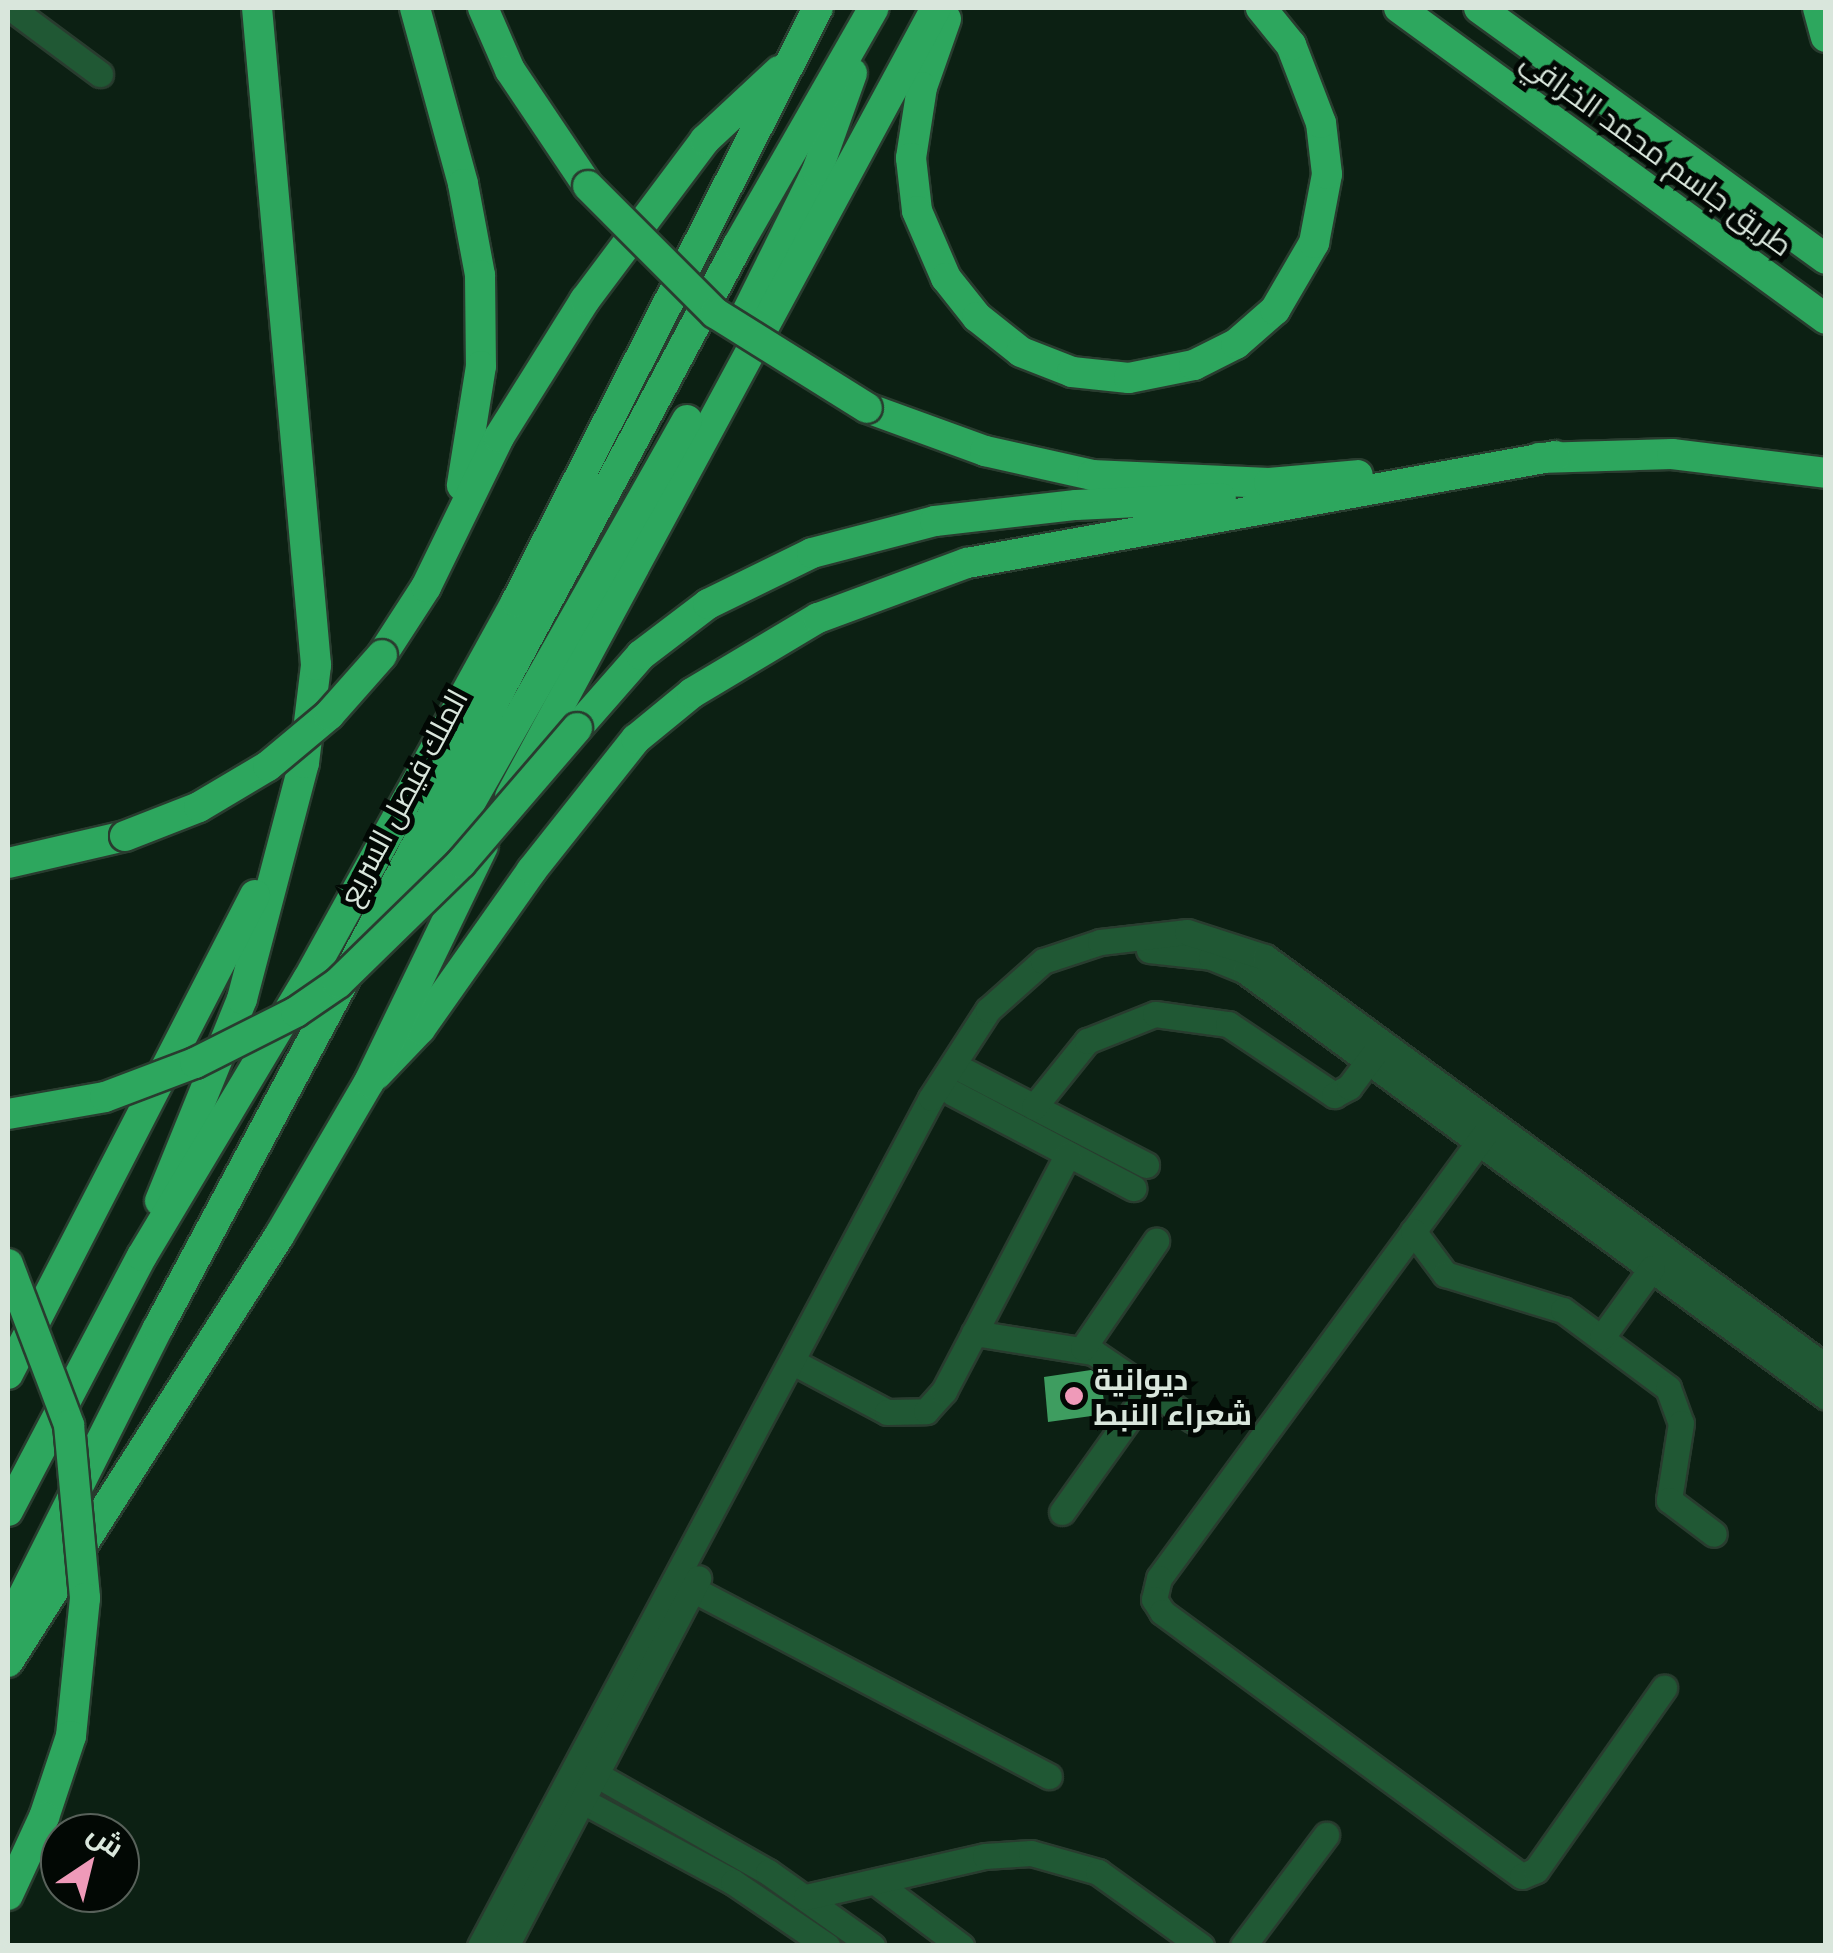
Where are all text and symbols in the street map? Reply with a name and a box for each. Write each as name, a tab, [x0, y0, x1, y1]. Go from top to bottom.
street label: طريق جاسم محمد الخرافي	[1515, 43, 1799, 263]
street label: الملك فيصل السريع	[331, 683, 475, 911]
place label: ديوانية شعراء النبط	[1094, 1361, 1252, 1432]
marker: ديوانية شعراء النبط	[1063, 1385, 1085, 1407]
north arrow	[40, 1813, 140, 1913]
text: ش	[82, 1815, 131, 1864]

